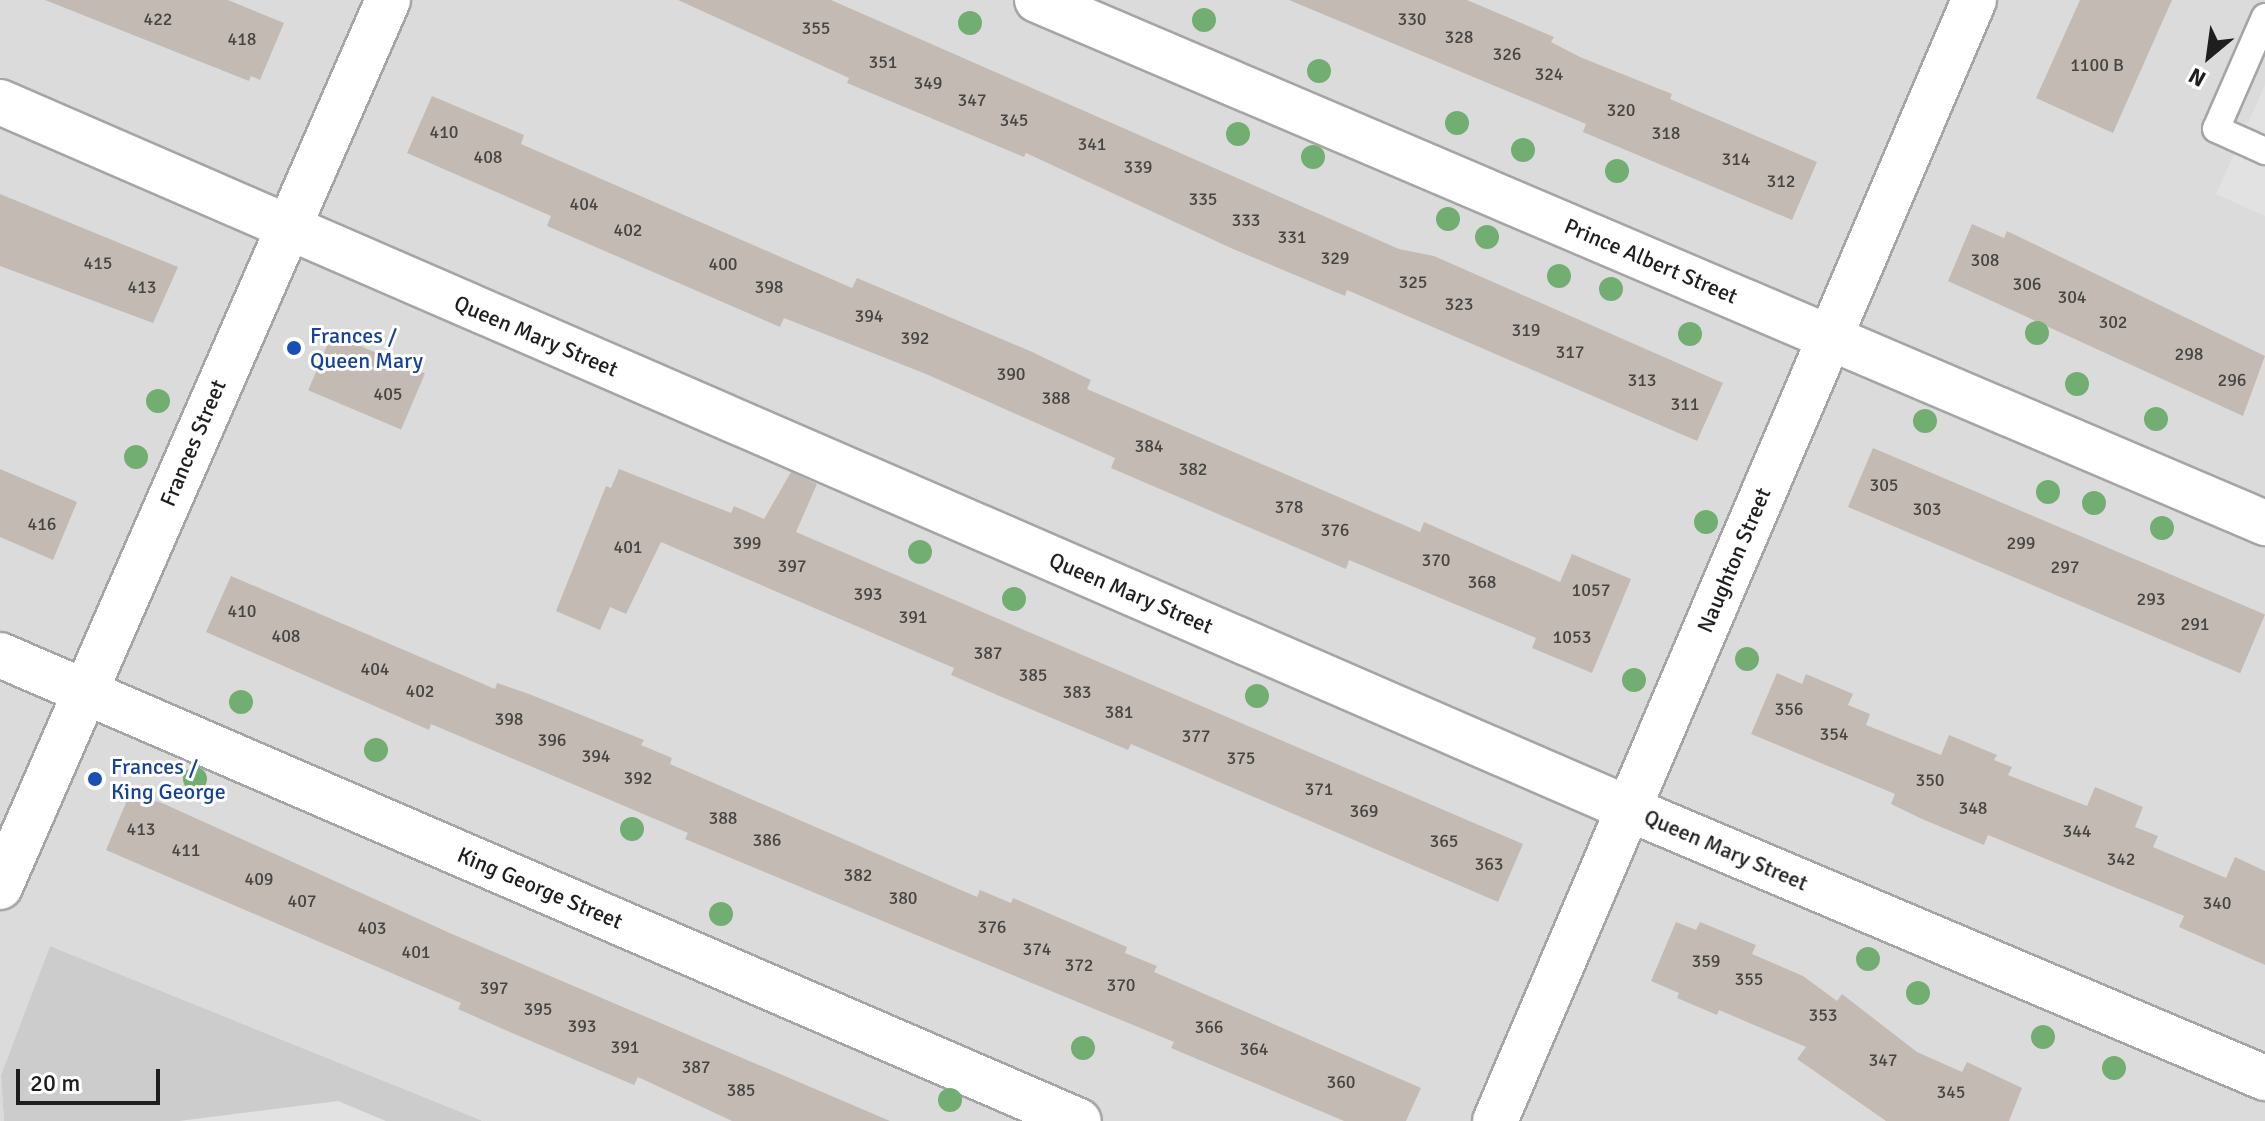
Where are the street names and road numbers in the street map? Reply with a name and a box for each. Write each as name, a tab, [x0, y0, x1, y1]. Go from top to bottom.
street label: Prince Albert Street	[1561, 213, 1741, 309]
street label: Queen Mary Street	[450, 290, 622, 382]
street label: Frances Street	[154, 376, 232, 510]
street label: Naughton Street	[1692, 484, 1776, 636]
street label: Queen Mary Street	[1045, 547, 1217, 639]
street label: Queen Mary Street	[1640, 804, 1812, 896]
street label: King George Street	[453, 841, 627, 935]

